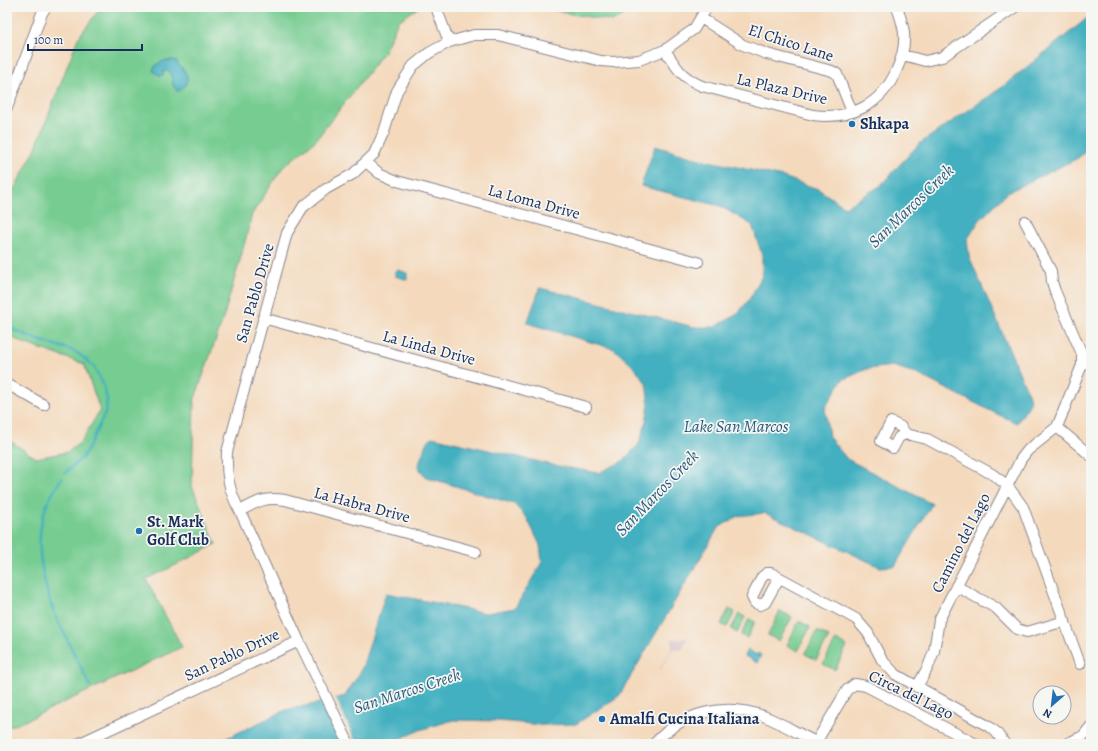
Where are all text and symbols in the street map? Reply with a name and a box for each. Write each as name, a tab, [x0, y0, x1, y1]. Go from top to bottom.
street label: El Chico Lane	[745, 19, 837, 67]
scale bar	[28, 26, 142, 52]
text: 100 m	[34, 32, 63, 48]
street label: La Plaza Drive	[734, 68, 830, 110]
place label: Shkapa	[860, 113, 910, 135]
marker: Shkapa	[847, 119, 857, 129]
water label: San Marcos Creek	[863, 159, 959, 253]
street label: La Loma Drive	[485, 179, 583, 225]
street label: San Pablo Drive	[230, 241, 280, 345]
street label: La Linda Drive	[380, 325, 478, 371]
water label: Lake San Marcos	[683, 415, 789, 438]
water label: San Marcos Creek	[610, 445, 704, 541]
street label: La Habra Drive	[312, 482, 412, 528]
street label: Camino del Lago	[926, 489, 996, 597]
place label: St. Mark Golf Club	[147, 511, 209, 551]
marker: St. Mark Golf Club	[134, 526, 144, 536]
street label: San Pablo Drive	[181, 623, 283, 687]
water label: San Marcos Creek	[351, 663, 464, 719]
street label: Circa del Lago	[865, 665, 957, 725]
north arrow	[1032, 685, 1072, 725]
text: N	[1040, 705, 1055, 722]
place label: Amalfi Cucina Italiana	[609, 708, 760, 730]
marker: Amalfi Cucina Italiana	[597, 714, 607, 724]

